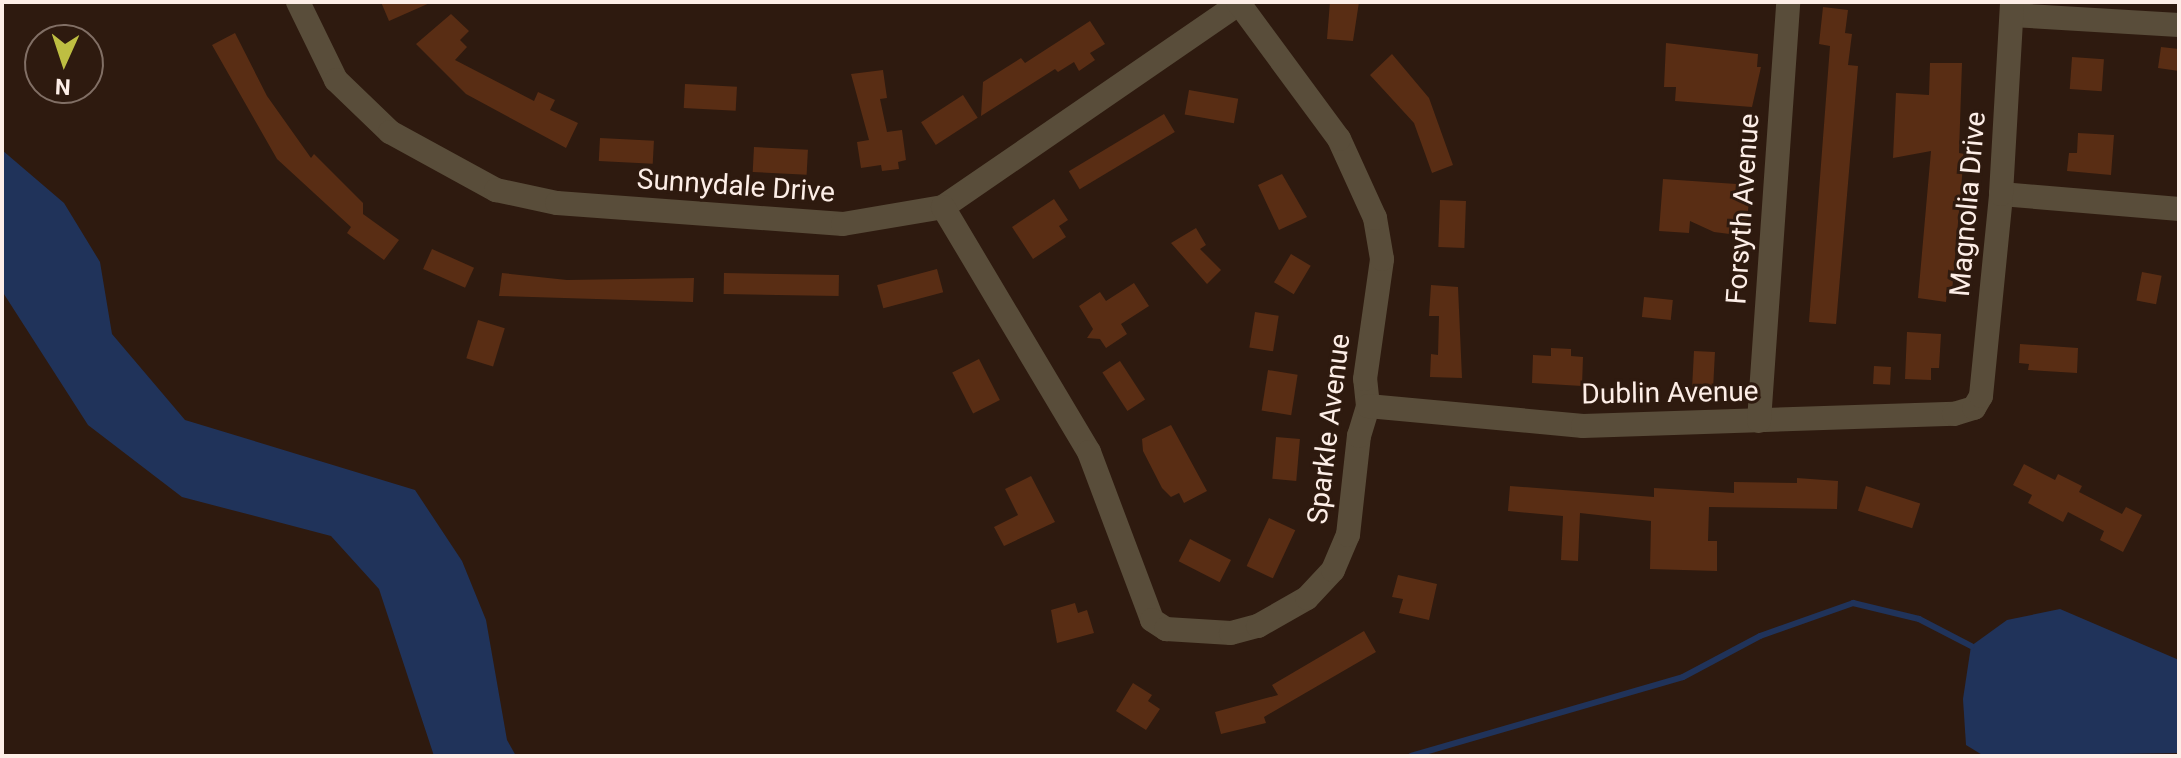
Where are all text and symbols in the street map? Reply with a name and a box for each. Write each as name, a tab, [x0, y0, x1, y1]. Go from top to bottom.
north arrow	[24, 24, 104, 104]
text: N	[54, 74, 71, 99]
street label: Magnolia Drive	[1943, 110, 1993, 298]
street label: Forsyth Avenue	[1720, 112, 1766, 306]
street label: Sunnydale Drive	[636, 162, 836, 210]
street label: Sparkle Avenue	[1301, 332, 1357, 526]
street label: Dublin Avenue	[1581, 375, 1759, 411]

